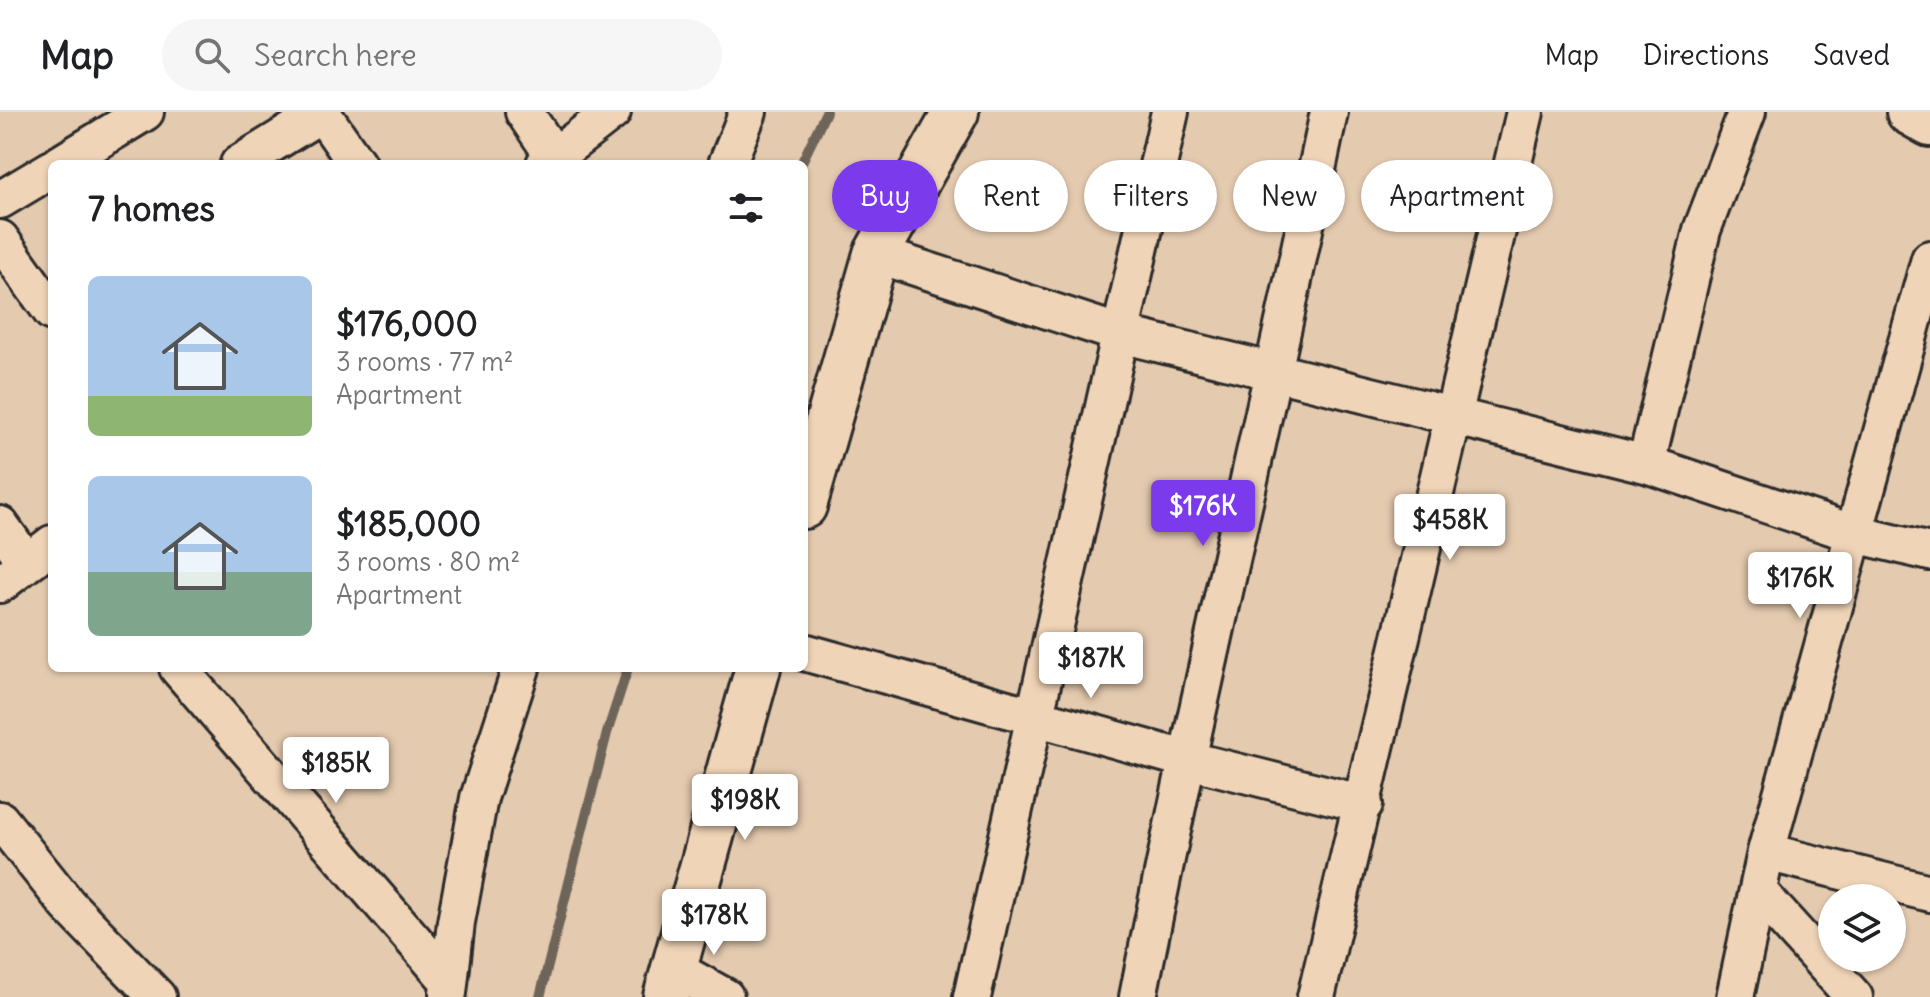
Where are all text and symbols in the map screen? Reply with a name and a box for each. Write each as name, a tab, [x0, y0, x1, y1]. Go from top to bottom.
search box	[162, 19, 722, 91]
text: Map	[40, 32, 114, 79]
icon: search	[190, 33, 234, 77]
text: Search here	[254, 36, 417, 74]
text: Map	[1544, 37, 1599, 73]
text: Directions	[1643, 37, 1769, 73]
text: Saved	[1813, 37, 1890, 73]
chip: Buy	[832, 160, 938, 232]
chip: Rent	[954, 160, 1068, 232]
chip: Filters	[1084, 160, 1217, 232]
chip: New	[1233, 160, 1345, 232]
chip: Apartment	[1361, 160, 1553, 232]
icon: filters	[724, 186, 768, 230]
text: 7 homes	[88, 187, 215, 230]
text: $176,000	[336, 302, 478, 345]
icon: home	[152, 308, 248, 404]
text: 3 rooms · 77 m²	[336, 345, 514, 378]
text: Apartment	[336, 378, 462, 411]
pin: $176K	[1147, 480, 1259, 548]
text: $176K	[1169, 489, 1237, 522]
pin: $458K	[1394, 494, 1506, 562]
text: $185,000	[336, 502, 481, 545]
text: $458K	[1412, 503, 1488, 536]
icon: home	[152, 508, 248, 604]
text: 3 rooms · 80 m²	[336, 545, 520, 578]
pin: $176K	[1744, 552, 1856, 620]
text: $176K	[1766, 561, 1834, 594]
text: Apartment	[336, 578, 462, 611]
pin: $187K	[1035, 632, 1147, 700]
text: $187K	[1057, 641, 1125, 674]
pin: $185K	[280, 737, 392, 805]
text: $185K	[301, 746, 371, 779]
pin: $198K	[689, 774, 801, 842]
text: $198K	[710, 783, 780, 816]
map controls	[1818, 884, 1906, 972]
button: layers	[1818, 884, 1906, 972]
pin: $178K	[658, 889, 770, 957]
text: $178K	[680, 898, 748, 931]

